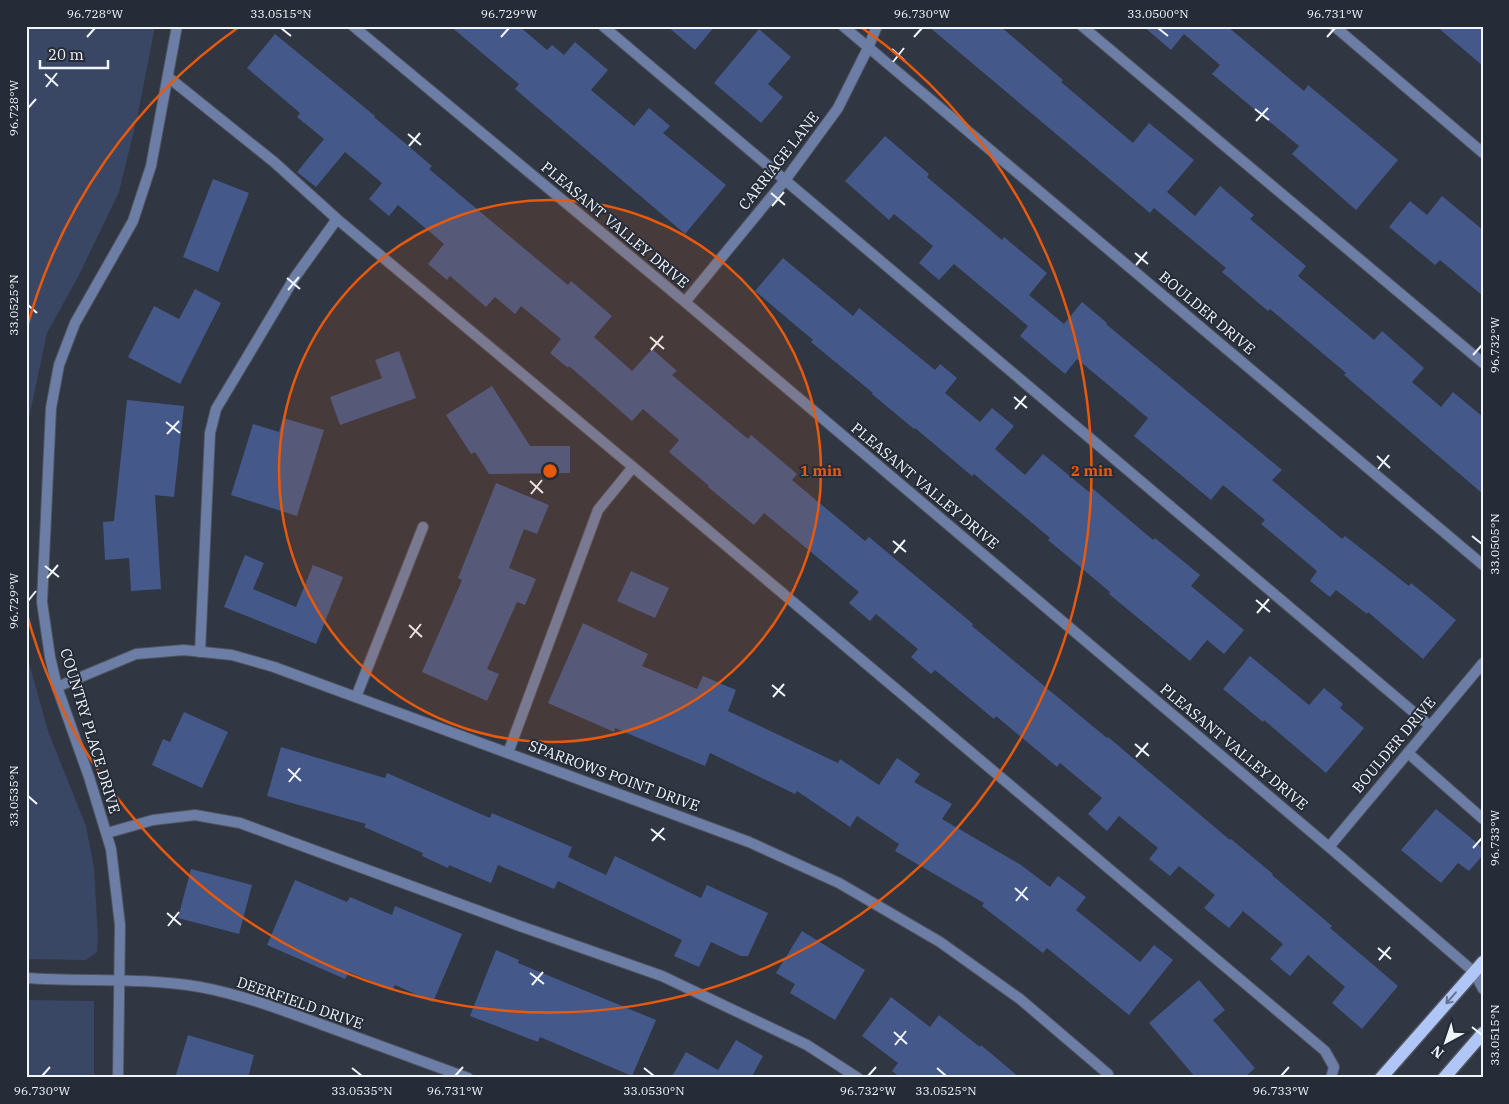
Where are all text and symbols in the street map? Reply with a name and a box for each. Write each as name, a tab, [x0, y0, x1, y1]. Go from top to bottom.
text: 96.728°W	[67, 6, 124, 21]
text: 33.0515°N	[250, 6, 312, 21]
text: 96.729°W	[481, 6, 538, 21]
text: 96.730°W	[894, 6, 951, 21]
text: 33.0500°N	[1127, 6, 1189, 21]
text: 96.731°W	[1307, 6, 1364, 21]
scale bar	[40, 38, 108, 70]
text: 20 m	[48, 45, 84, 64]
text: 96.728°W	[6, 79, 21, 136]
street label: CARRIAGE LANE	[734, 108, 823, 214]
street label: PLEASANT VALLEY DRIVE	[538, 157, 693, 292]
street label: BOULDER DRIVE	[1155, 267, 1259, 358]
text: 33.0525°N	[6, 274, 21, 336]
text: 96.732°W	[1487, 316, 1502, 373]
street label: PLEASANT VALLEY DRIVE	[848, 418, 1003, 553]
text: 1 min	[800, 461, 842, 480]
text: 2 min	[1071, 461, 1113, 480]
centre of rings	[541, 462, 559, 480]
text: 33.0505°N	[1487, 513, 1502, 575]
text: 96.729°W	[6, 572, 21, 629]
street label: COUNTRY PLACE DRIVE	[56, 646, 125, 816]
street label: PLEASANT VALLEY DRIVE	[1157, 679, 1312, 814]
street label: BOULDER DRIVE	[1348, 693, 1439, 797]
street label: SPARROWS POINT DRIVE	[526, 736, 702, 815]
text: 33.0535°N	[6, 765, 21, 827]
text: 96.733°W	[1487, 809, 1502, 866]
street label: DEERFIELD DRIVE	[234, 972, 366, 1033]
one-way arrow	[1445, 992, 1457, 1005]
text: 33.0515°N	[1487, 1004, 1502, 1066]
north arrow	[1422, 1016, 1472, 1066]
text: N	[1428, 1042, 1448, 1062]
text: 96.730°W	[14, 1083, 71, 1098]
text: 33.0535°N	[331, 1083, 393, 1098]
text: 96.731°W	[427, 1083, 484, 1098]
text: 33.0530°N	[623, 1083, 685, 1098]
text: 96.732°W	[840, 1083, 897, 1098]
text: 33.0525°N	[915, 1083, 977, 1098]
text: 96.733°W	[1253, 1083, 1310, 1098]

